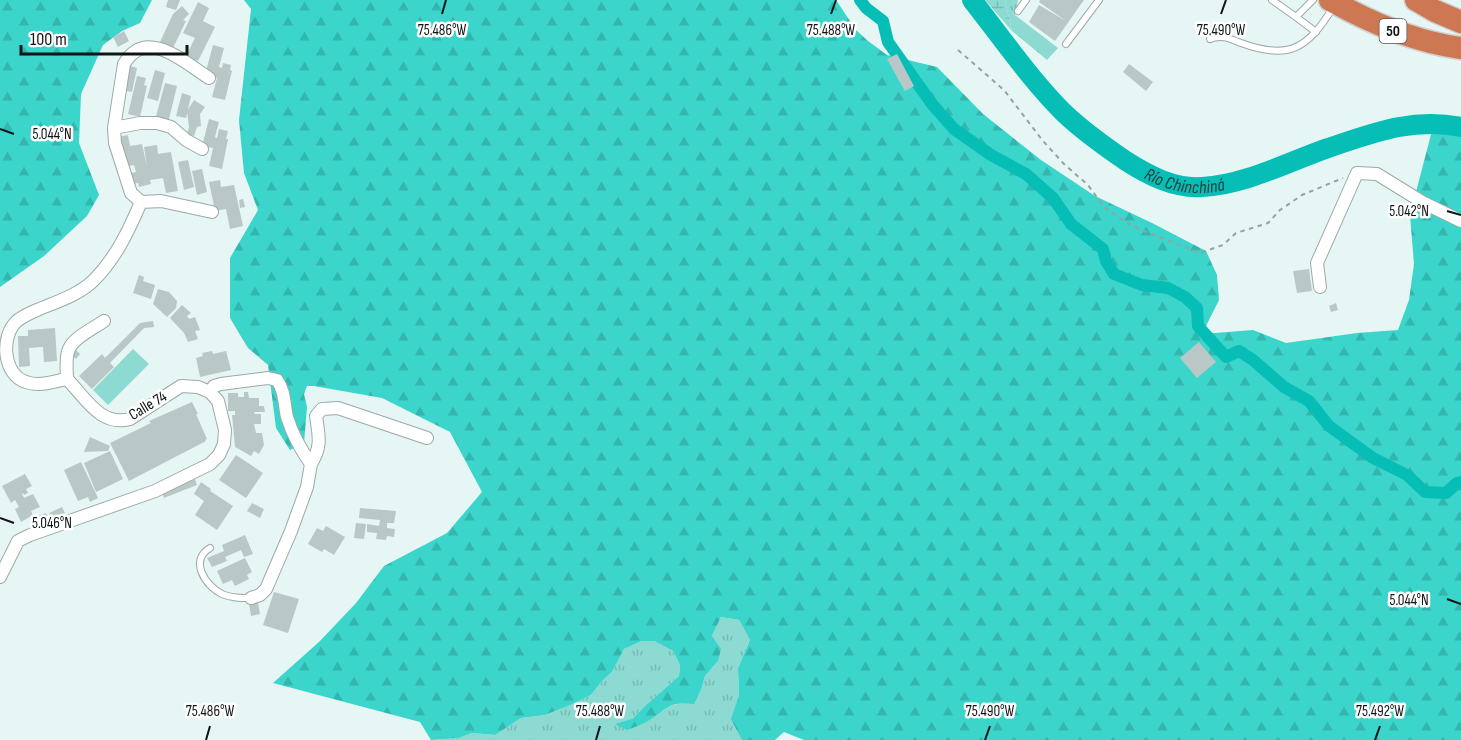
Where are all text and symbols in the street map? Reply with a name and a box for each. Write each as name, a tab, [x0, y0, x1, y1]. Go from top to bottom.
scale bar	[21, 18, 188, 56]
road number: 50	[1380, 19, 1406, 43]
text: 75.486°W	[418, 21, 466, 40]
text: 75.488°W	[807, 21, 855, 40]
text: 75.490°W	[1197, 21, 1246, 40]
text: 100 m	[30, 29, 67, 50]
text: 5.044°N	[32, 125, 72, 144]
water label: Río Chinchiná	[1141, 163, 1227, 198]
text: 5.042°N	[1389, 202, 1429, 221]
street label: Calle 74	[126, 387, 171, 425]
text: 5.046°N	[32, 514, 72, 533]
text: 5.044°N	[1389, 591, 1429, 610]
text: 75.486°W	[186, 702, 234, 721]
text: 75.488°W	[576, 702, 624, 721]
text: 75.490°W	[966, 702, 1015, 721]
text: 75.492°W	[1356, 702, 1404, 721]

